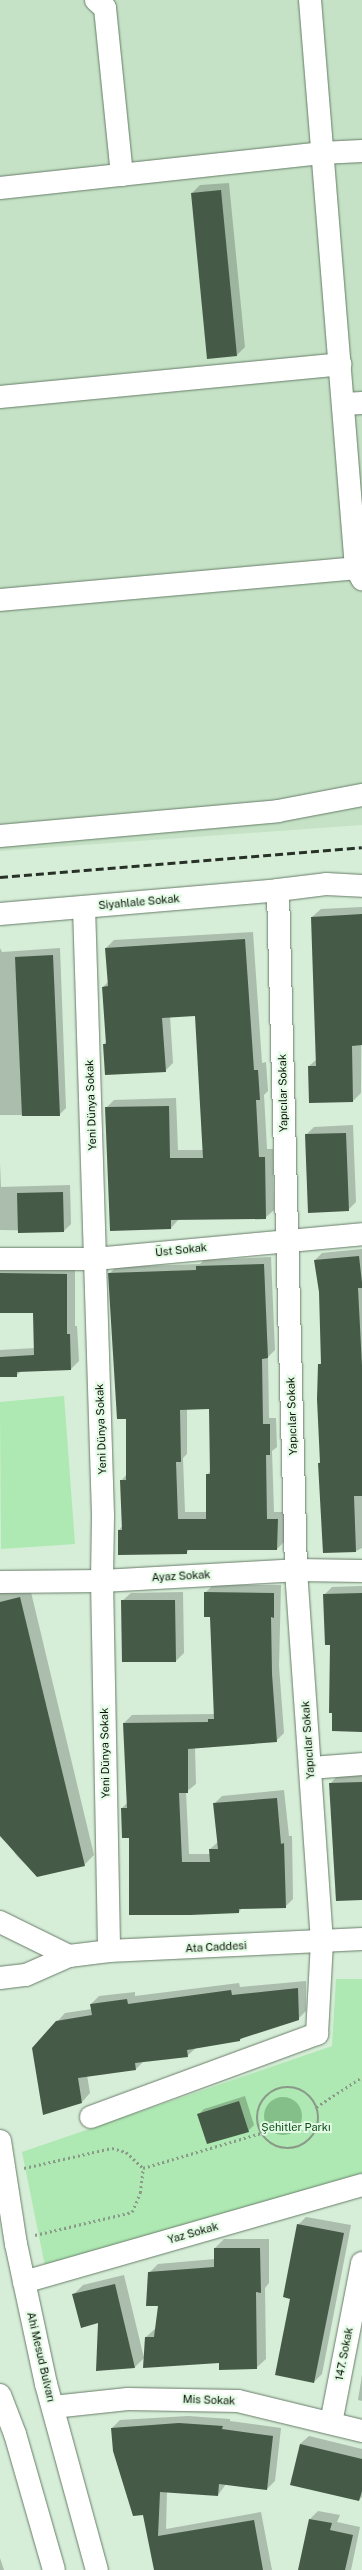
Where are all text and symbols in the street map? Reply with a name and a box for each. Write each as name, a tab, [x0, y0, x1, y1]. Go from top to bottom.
street label: Siyahlale Sokak	[98, 892, 180, 912]
street label: Yapıcılar Sokak	[276, 1054, 290, 1132]
street label: Yeni Dünya Sokak	[83, 1059, 99, 1151]
street label: Üst Sokak	[154, 1241, 208, 1259]
street label: Yapıcılar Sokak	[284, 1377, 300, 1455]
street label: Yeni Dünya Sokak	[93, 1383, 109, 1475]
street label: Ayaz Sokak	[151, 1568, 211, 1584]
street label: Yapıcılar Sokak	[299, 1701, 317, 1779]
street label: Yeni Dünya Sokak	[98, 1708, 112, 1798]
street label: Ata Caddesi	[185, 1939, 247, 1955]
park label: Şehitler Parkı	[261, 2120, 331, 2134]
street label: Yaz Sokak	[166, 2220, 220, 2246]
street label: Ahi Mesud Bulvarı	[24, 2311, 58, 2403]
street label: 147. Sokak	[332, 2326, 356, 2382]
street label: Mis Sokak	[182, 2392, 236, 2408]

